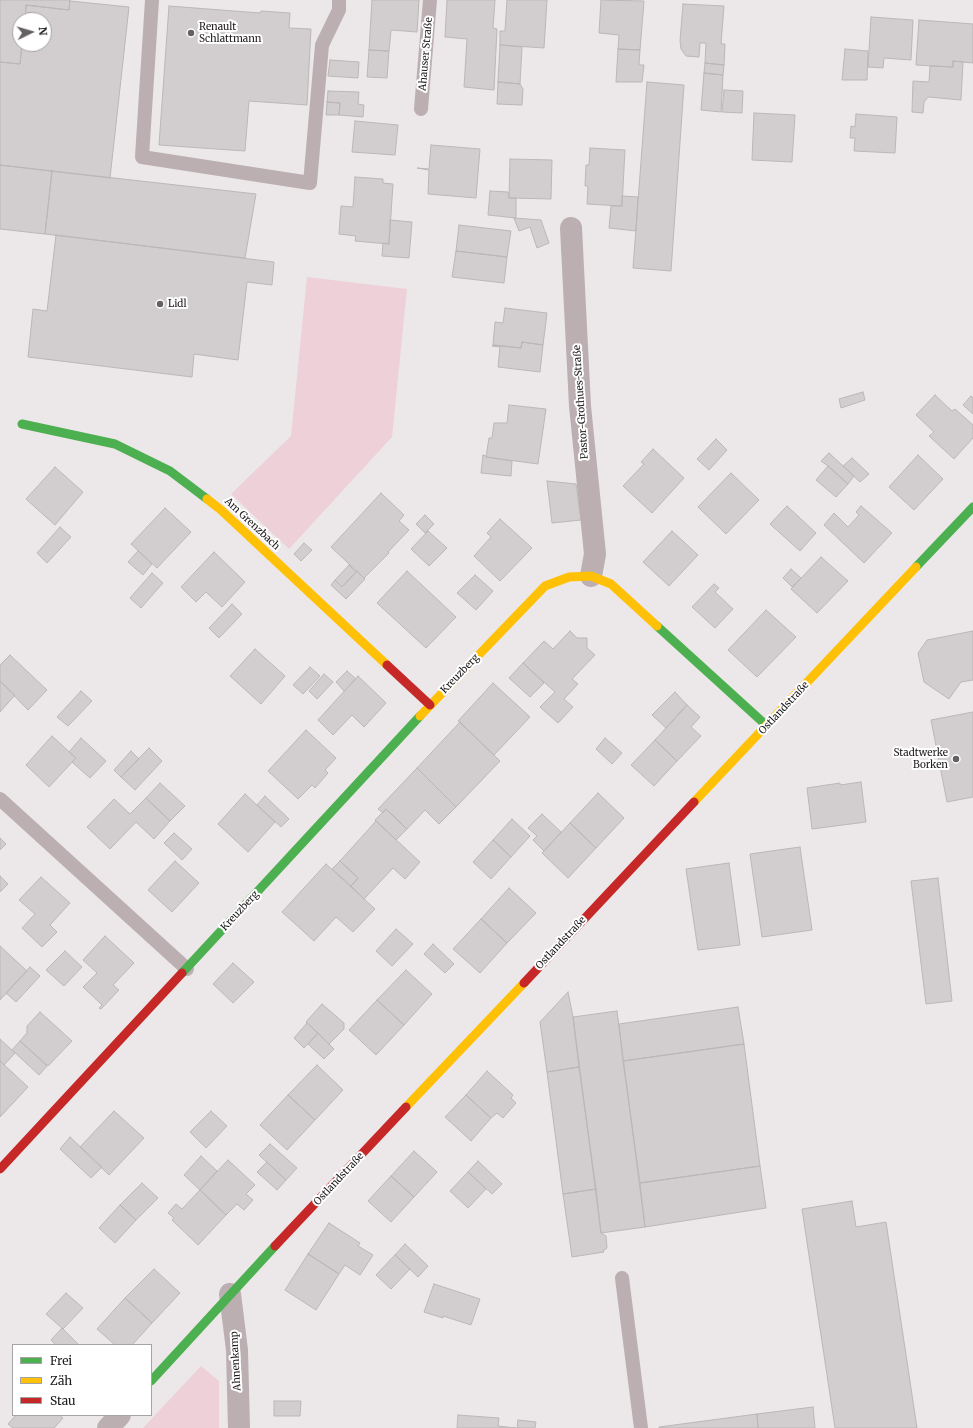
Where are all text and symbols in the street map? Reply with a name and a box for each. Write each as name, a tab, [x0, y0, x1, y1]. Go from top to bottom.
north arrow	[12, 12, 52, 52]
street label: Ahauser Straße	[417, 17, 435, 91]
place label: Renault Schlattmann	[199, 21, 261, 44]
text: N	[36, 26, 50, 36]
marker: Renault Schlattmann	[186, 28, 196, 38]
place label: Lidl	[168, 298, 187, 310]
marker: Lidl	[155, 299, 165, 309]
street label: Pastor-Grothues-Straße	[571, 344, 591, 460]
street label: Am Grenzbach	[222, 495, 282, 553]
street label: Kreuzberg	[438, 652, 482, 696]
street label: Ostlandstraße	[757, 679, 811, 737]
place label: Stadtwerke Borken	[893, 747, 948, 770]
marker: Stadtwerke Borken	[951, 754, 961, 764]
street label: Kreuzberg	[219, 889, 261, 933]
street label: Ostlandstraße	[534, 914, 588, 972]
street label: Ostlandstraße	[312, 1150, 366, 1208]
street label: Ahnenkamp	[228, 1331, 244, 1391]
legend	[12, 1344, 152, 1416]
text: Frei	[50, 1353, 72, 1368]
text: Zäh	[50, 1373, 72, 1388]
text: Stau	[50, 1393, 76, 1408]

